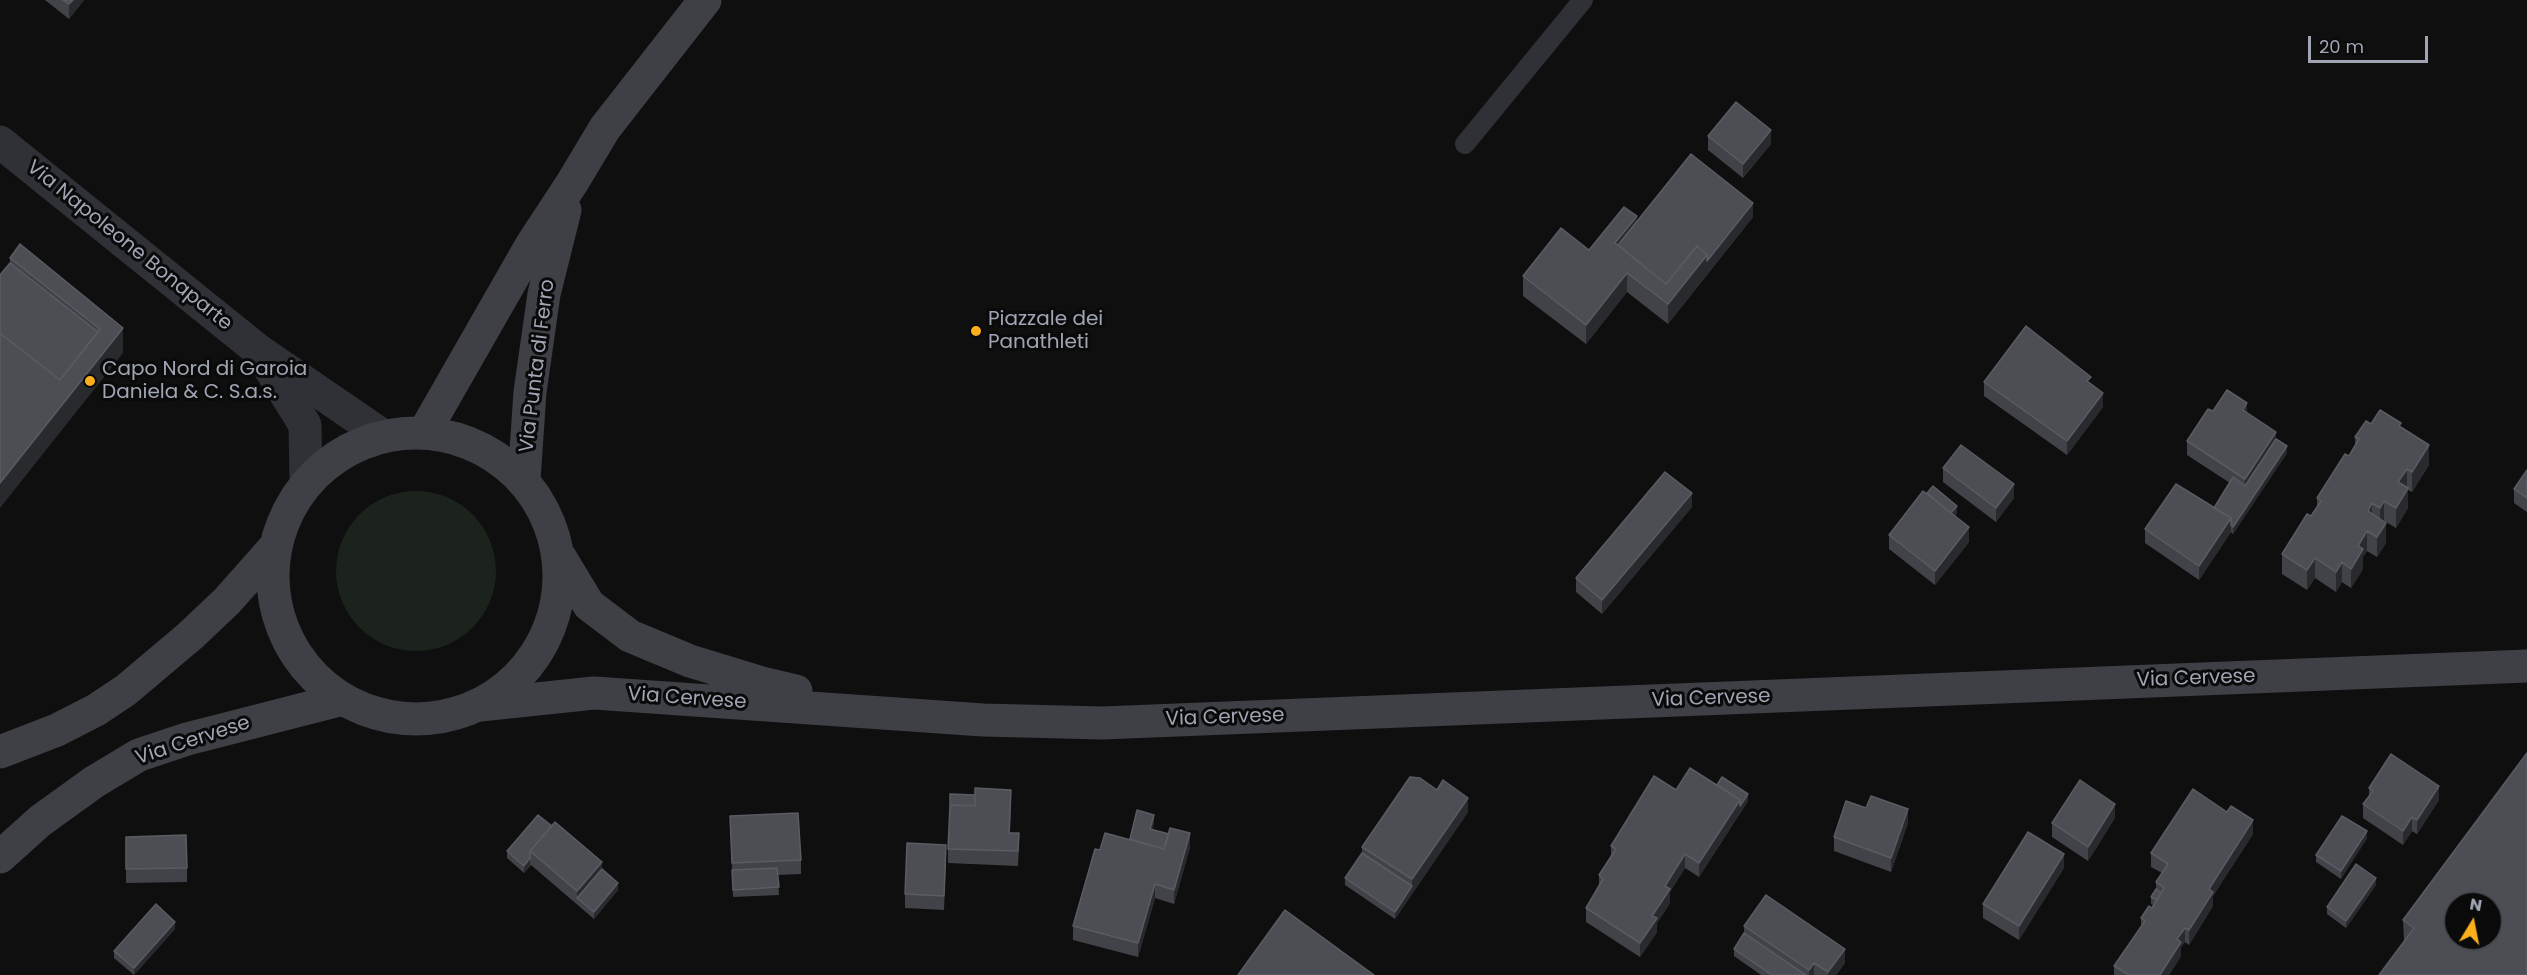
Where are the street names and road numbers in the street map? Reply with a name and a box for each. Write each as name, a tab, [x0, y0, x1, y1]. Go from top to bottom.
street label: Via Napoleone Bonaparte	[21, 156, 237, 336]
street label: Via Punta di Ferro	[515, 278, 561, 454]
street label: Via Cervese	[2136, 665, 2256, 693]
street label: Via Cervese	[627, 683, 747, 715]
street label: Via Cervese	[1651, 685, 1771, 713]
street label: Via Cervese	[1165, 704, 1285, 732]
street label: Via Cervese	[133, 711, 253, 771]

